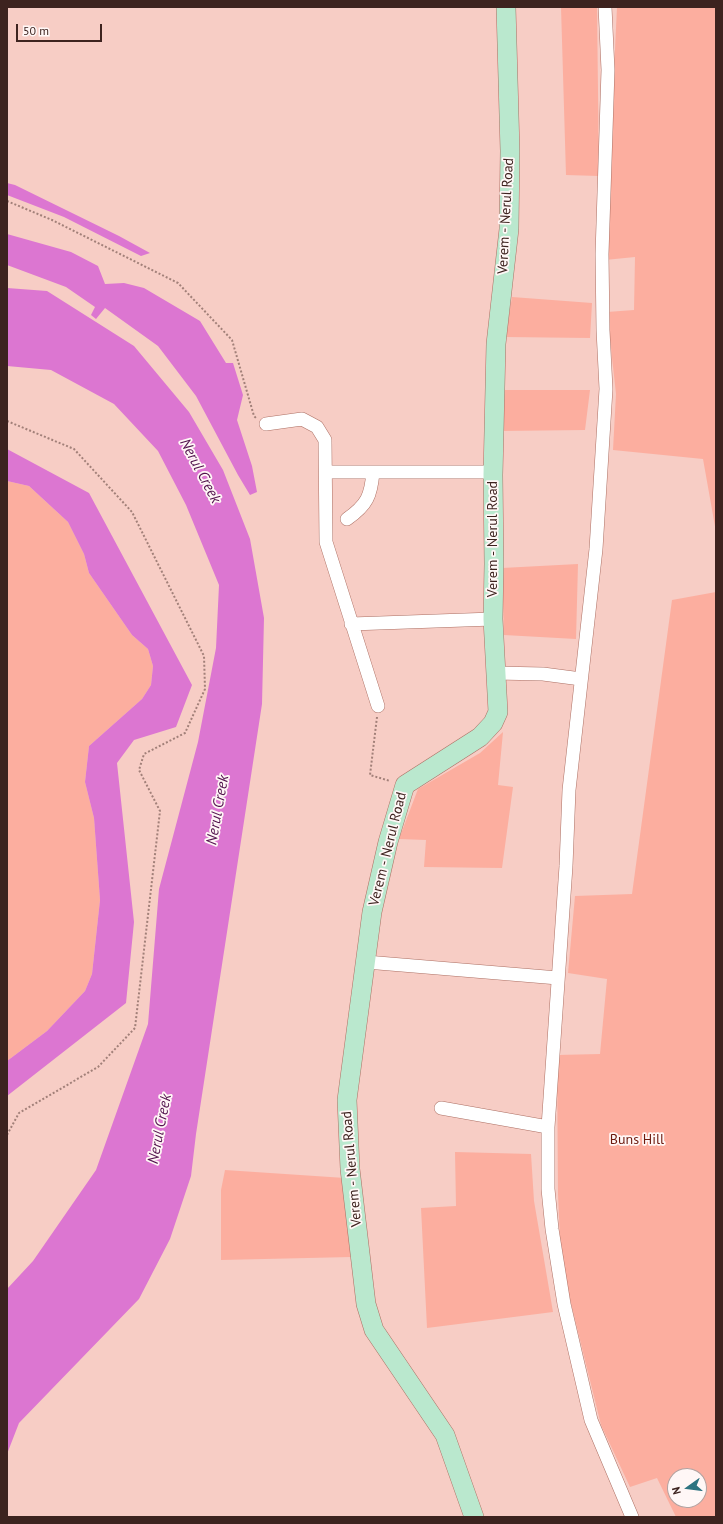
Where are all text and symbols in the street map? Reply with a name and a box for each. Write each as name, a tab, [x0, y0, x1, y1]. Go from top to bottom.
scale bar	[18, 16, 104, 42]
text: 50 m	[23, 23, 49, 38]
street label: Verem - Nerul Road	[495, 157, 517, 275]
water label: Nerul Creek	[176, 436, 224, 506]
street label: Verem - Nerul Road	[485, 481, 501, 597]
water label: Nerul Creek	[203, 774, 233, 846]
street label: Verem - Nerul Road	[366, 791, 410, 907]
water label: Nerul Creek	[144, 1093, 176, 1165]
street label: Verem - Nerul Road	[339, 1110, 365, 1228]
park label: Buns Hill	[610, 1132, 664, 1148]
north arrow	[667, 1468, 707, 1508]
text: N	[669, 1485, 684, 1496]

